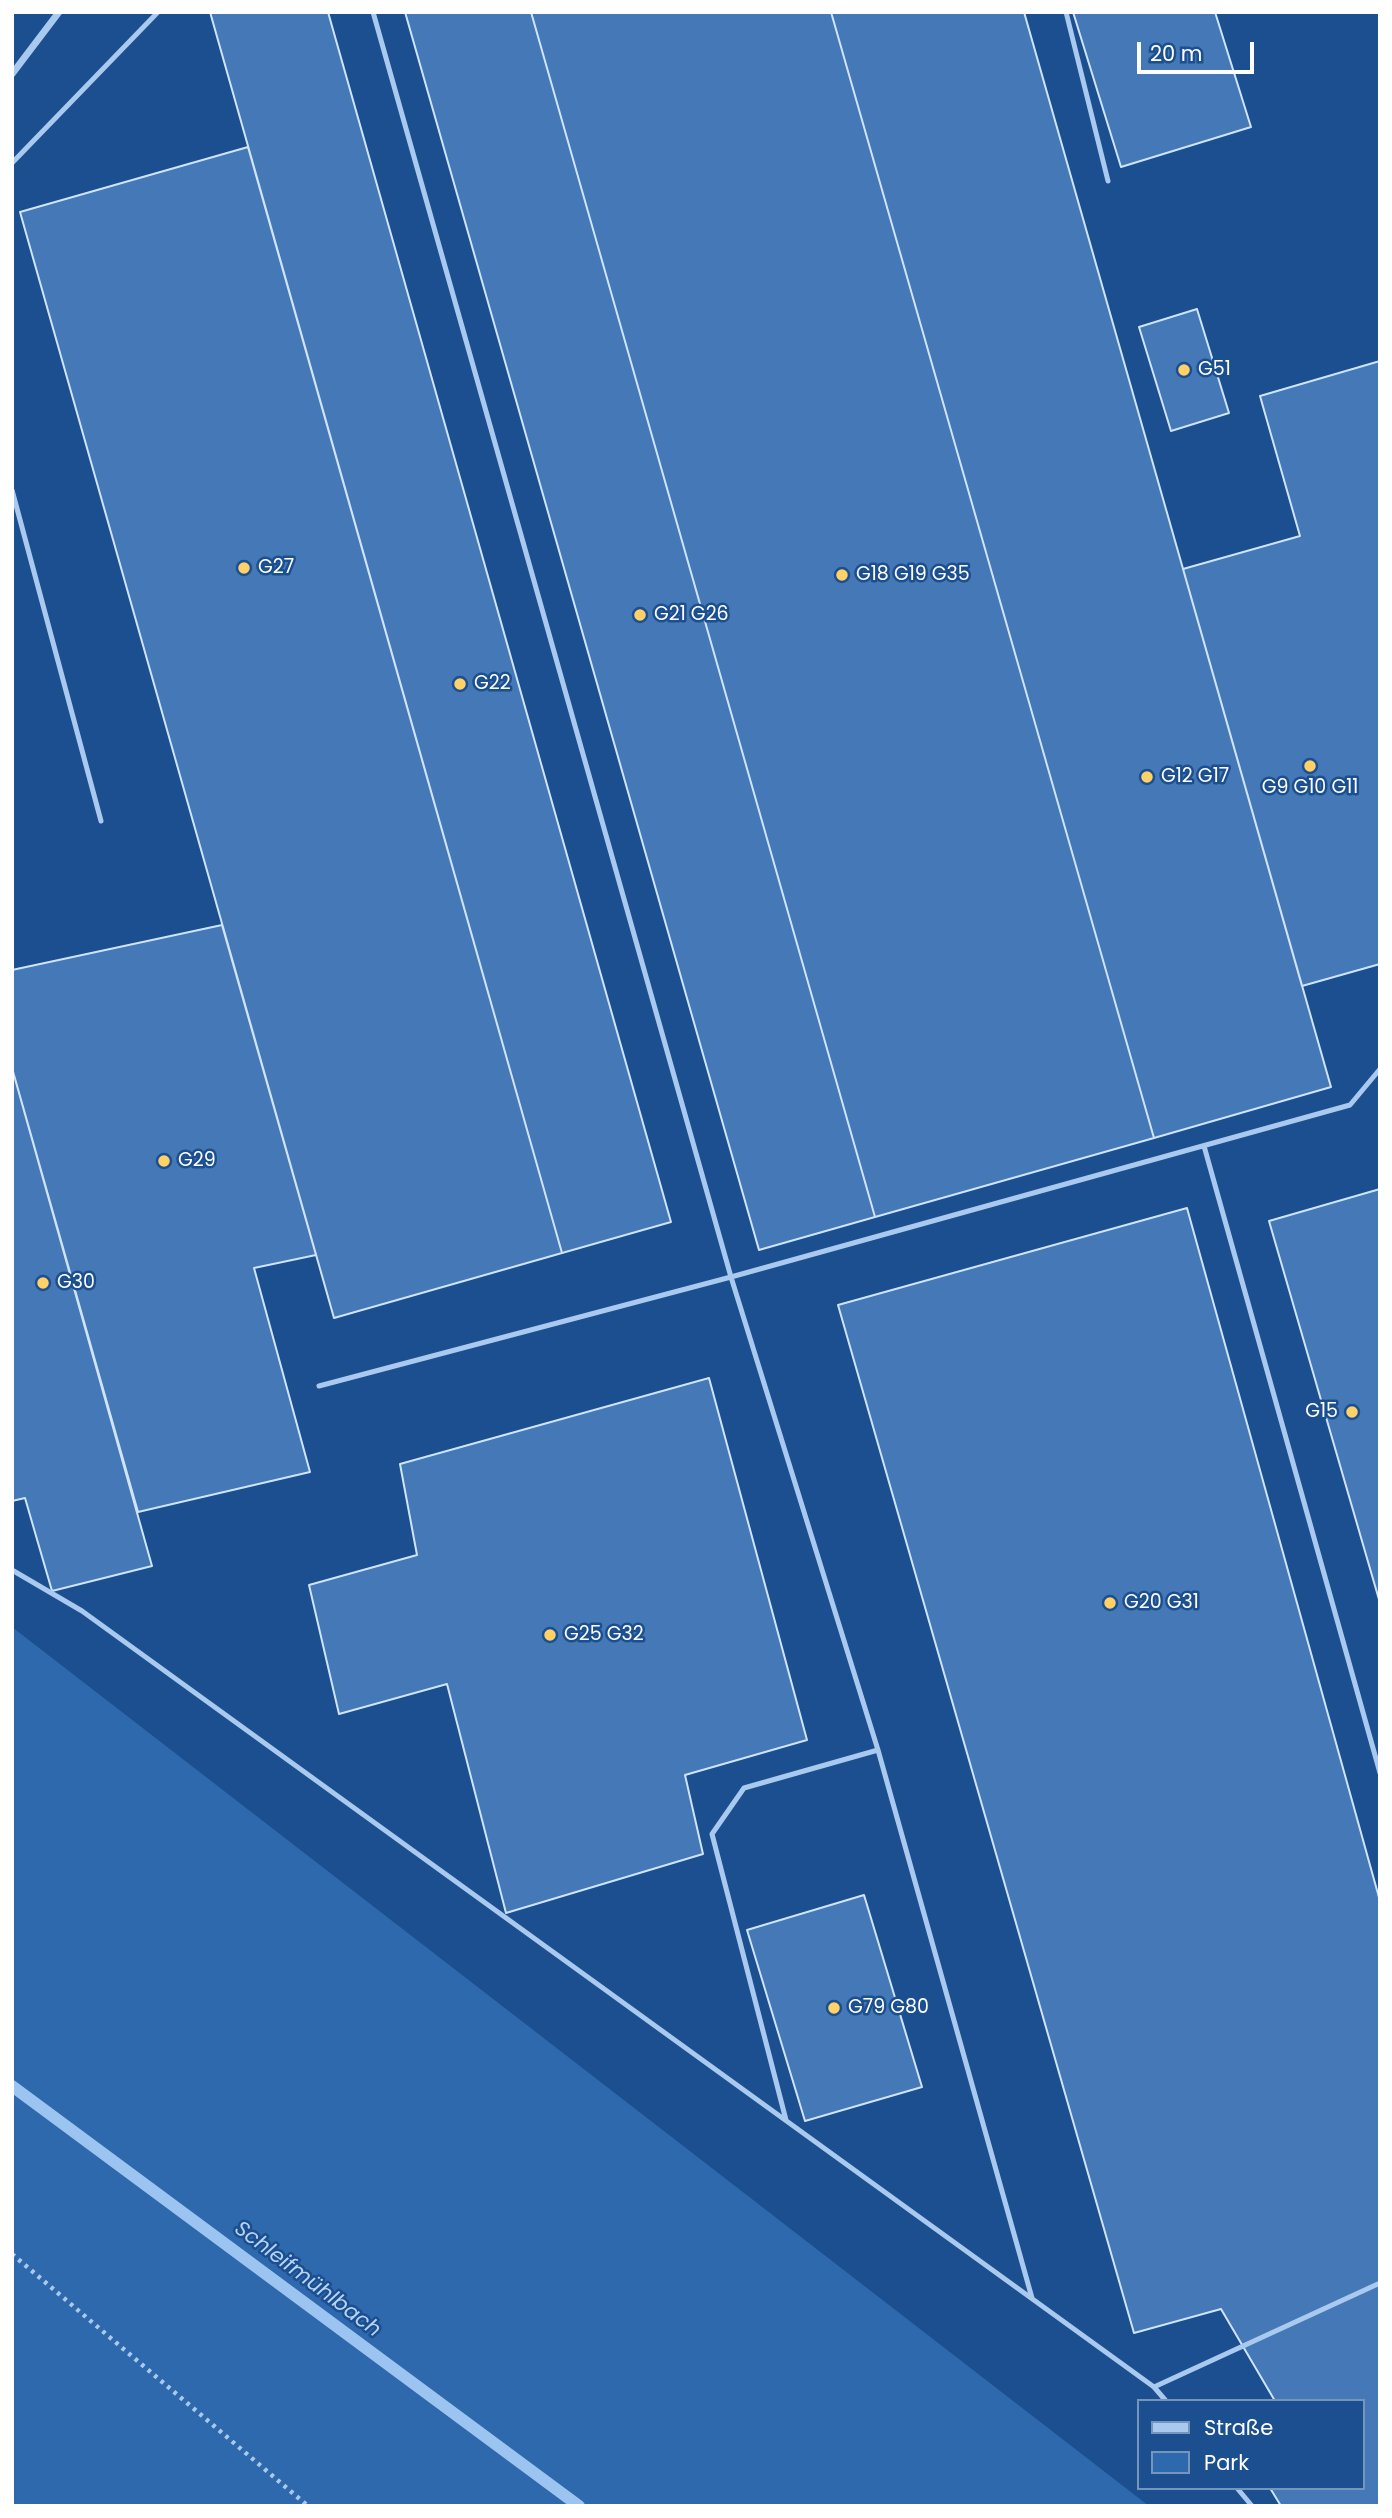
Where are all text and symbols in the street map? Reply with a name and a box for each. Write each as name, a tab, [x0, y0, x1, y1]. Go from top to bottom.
scale bar	[1140, 28, 1257, 72]
text: 20 m	[1150, 39, 1203, 68]
place label: G51	[1198, 359, 1231, 381]
marker: G51	[1176, 362, 1192, 378]
place label: G27	[258, 557, 294, 579]
marker: G27	[236, 560, 252, 576]
place label: G18 G19 G35	[856, 564, 970, 586]
marker: G18 G19 G35	[834, 567, 850, 583]
place label: G21 G26	[654, 604, 729, 626]
marker: G21 G26	[632, 607, 648, 623]
place label: G22	[474, 673, 511, 695]
marker: G22	[452, 676, 468, 692]
marker: G9 G10 G11	[1302, 758, 1318, 774]
place label: G12 G17	[1161, 766, 1229, 788]
marker: G12 G17	[1139, 769, 1155, 785]
place label: G9 G10 G11	[1262, 777, 1358, 799]
place label: G29	[178, 1150, 216, 1172]
marker: G29	[156, 1153, 172, 1169]
place label: G30	[57, 1272, 95, 1294]
marker: G30	[35, 1275, 51, 1291]
place label: G15	[1305, 1401, 1338, 1423]
marker: G15	[1344, 1404, 1360, 1420]
place label: G20 G31	[1124, 1592, 1199, 1614]
marker: G20 G31	[1102, 1595, 1118, 1611]
place label: G25 G32	[564, 1624, 644, 1646]
marker: G25 G32	[542, 1627, 558, 1643]
place label: G79 G80	[848, 1997, 929, 2019]
marker: G79 G80	[826, 2000, 842, 2016]
water label: Schleifmühlbach	[229, 2217, 385, 2343]
legend	[1136, 2399, 1364, 2490]
text: Straße	[1204, 2413, 1273, 2442]
text: Park	[1204, 2448, 1249, 2477]

